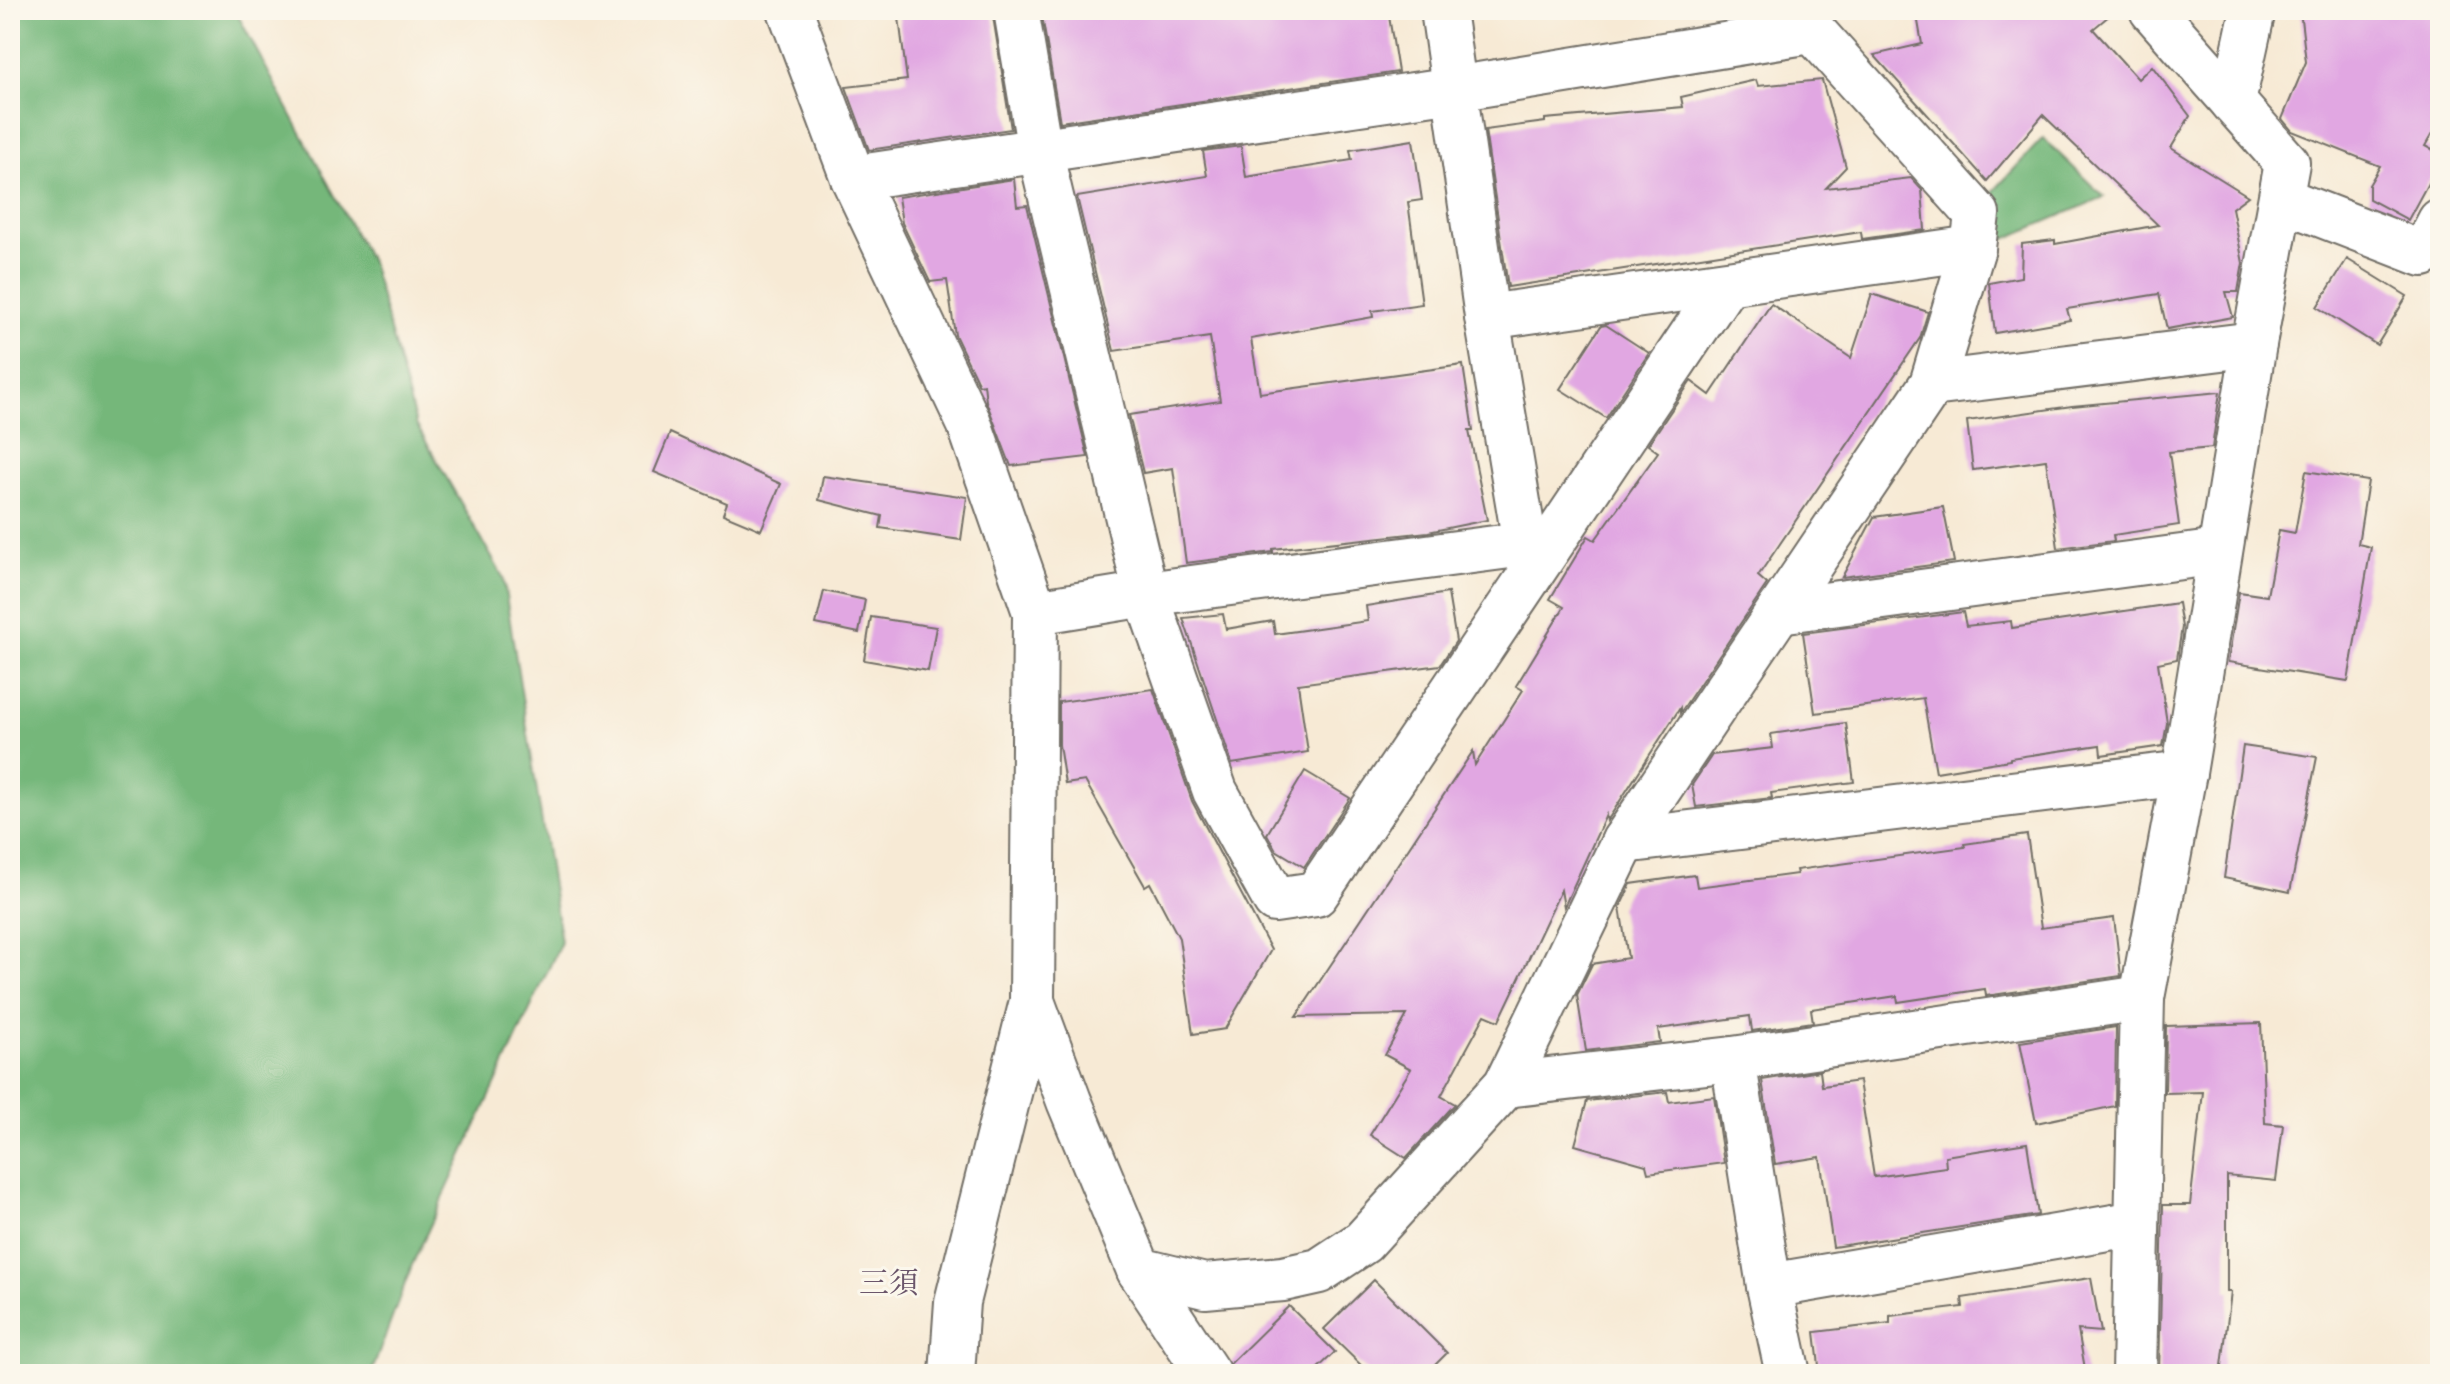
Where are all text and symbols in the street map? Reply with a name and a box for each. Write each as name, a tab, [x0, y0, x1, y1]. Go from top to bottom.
district label: 三須	[859, 1263, 919, 1304]

